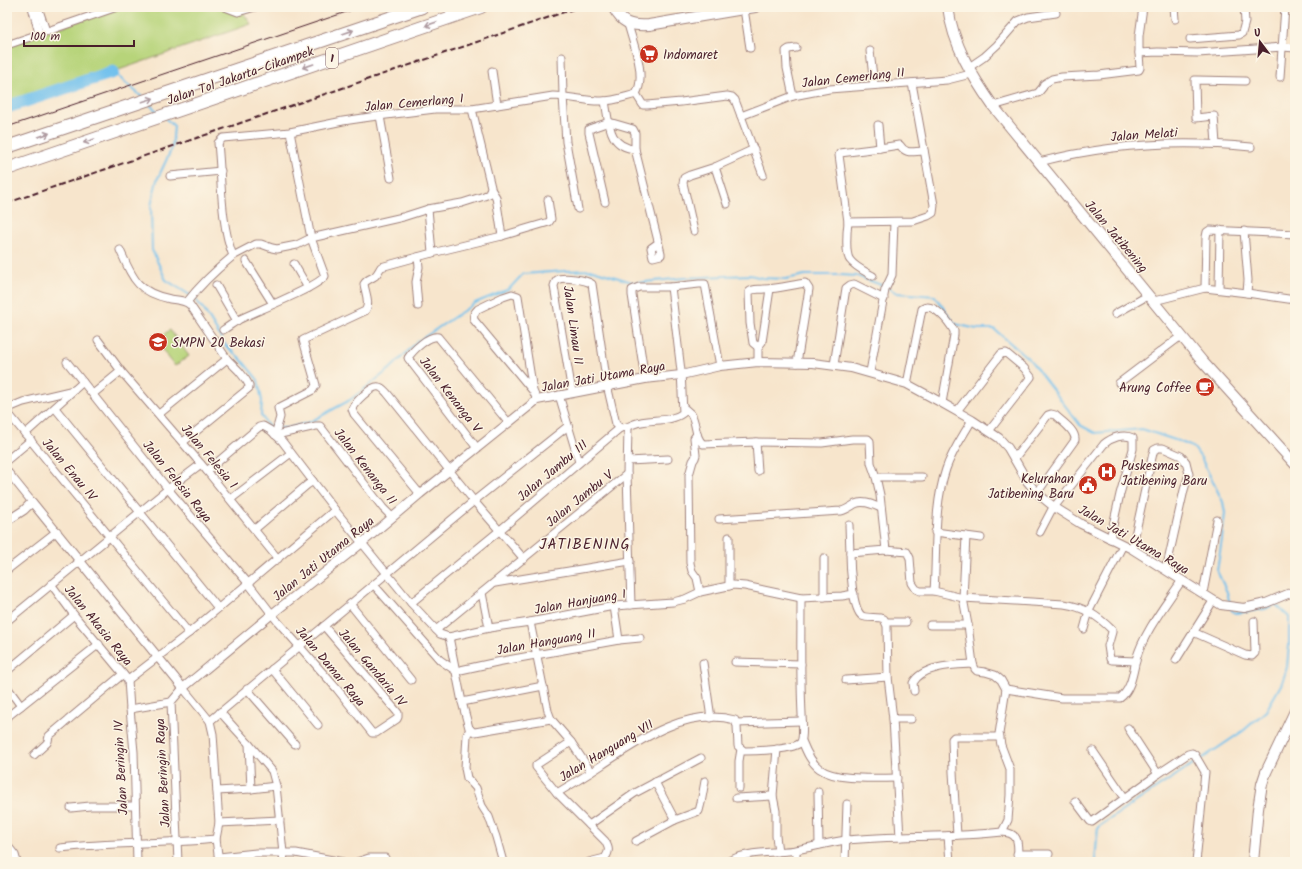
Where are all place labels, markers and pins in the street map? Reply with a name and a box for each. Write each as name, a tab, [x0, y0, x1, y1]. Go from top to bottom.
supermarket icon: Indomaret	[638, 43, 660, 65]
place label: Indomaret	[663, 45, 719, 66]
school or university icon: SMPN 20 Bekasi	[147, 331, 169, 353]
place label: SMPN 20 Bekasi	[172, 333, 265, 354]
cafe icon: Arung Coffee	[1194, 376, 1216, 398]
place label: Arung Coffee	[1119, 378, 1191, 399]
place label: Puskesmas Jatibening Baru	[1121, 456, 1208, 492]
hospital icon: Puskesmas Jatibening Baru	[1096, 461, 1118, 483]
place label: Kelurahan Jatibening Baru	[988, 469, 1075, 505]
public building icon: Kelurahan Jatibening Baru	[1077, 474, 1099, 496]

